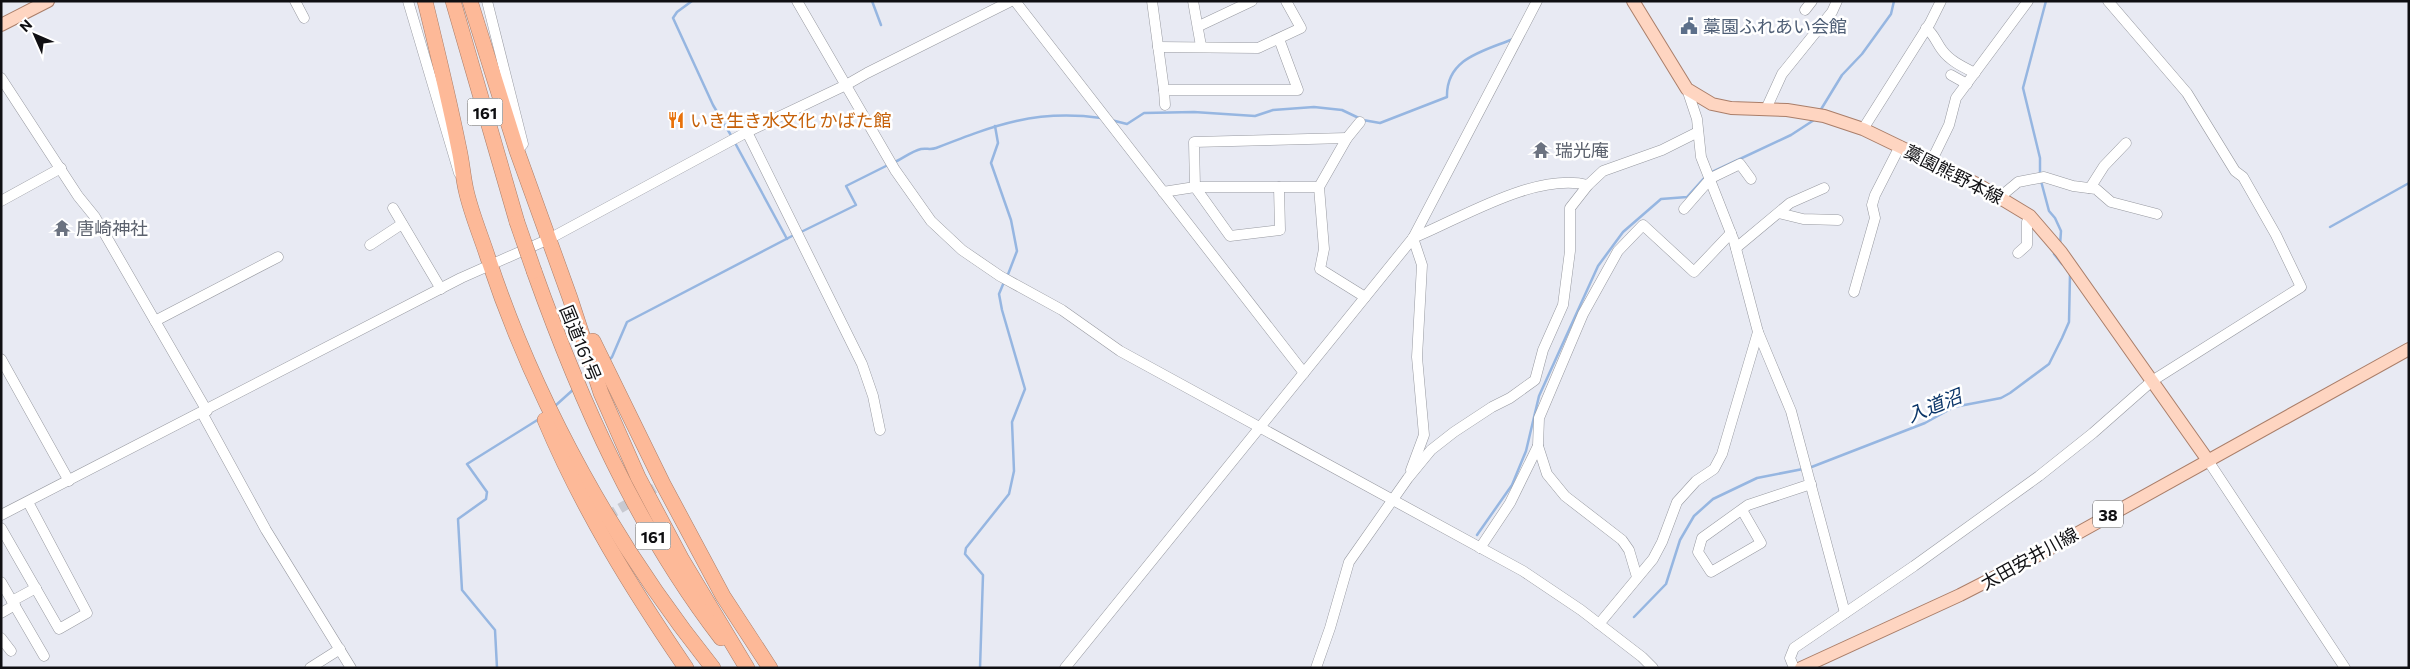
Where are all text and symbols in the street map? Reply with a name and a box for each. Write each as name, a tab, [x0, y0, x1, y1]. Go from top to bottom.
north arrow	[10, 10, 60, 60]
place label: 藁園ふれあい会館	[1703, 15, 1847, 37]
text: N	[16, 16, 35, 35]
public building icon: 藁園ふれあい会館	[1679, 16, 1699, 36]
road number: 161	[468, 98, 502, 125]
place label: いき生き水文化 かばた館	[690, 109, 891, 131]
restaurant icon: いき生き水文化 かばた館	[666, 110, 686, 130]
place label: 瑞光庵	[1555, 139, 1609, 161]
temple icon: 瑞光庵	[1531, 140, 1551, 160]
street label: 藁園熊野本線	[1901, 140, 2007, 208]
place label: 唐崎神社	[76, 217, 148, 239]
temple icon: 唐崎神社	[52, 218, 72, 238]
street label: 国道161号	[556, 302, 606, 384]
water label: 入道沼	[1903, 383, 1968, 426]
road number: 38	[2093, 500, 2123, 528]
road number: 161	[636, 522, 670, 550]
street label: 太田安井川線	[1976, 522, 2082, 594]

